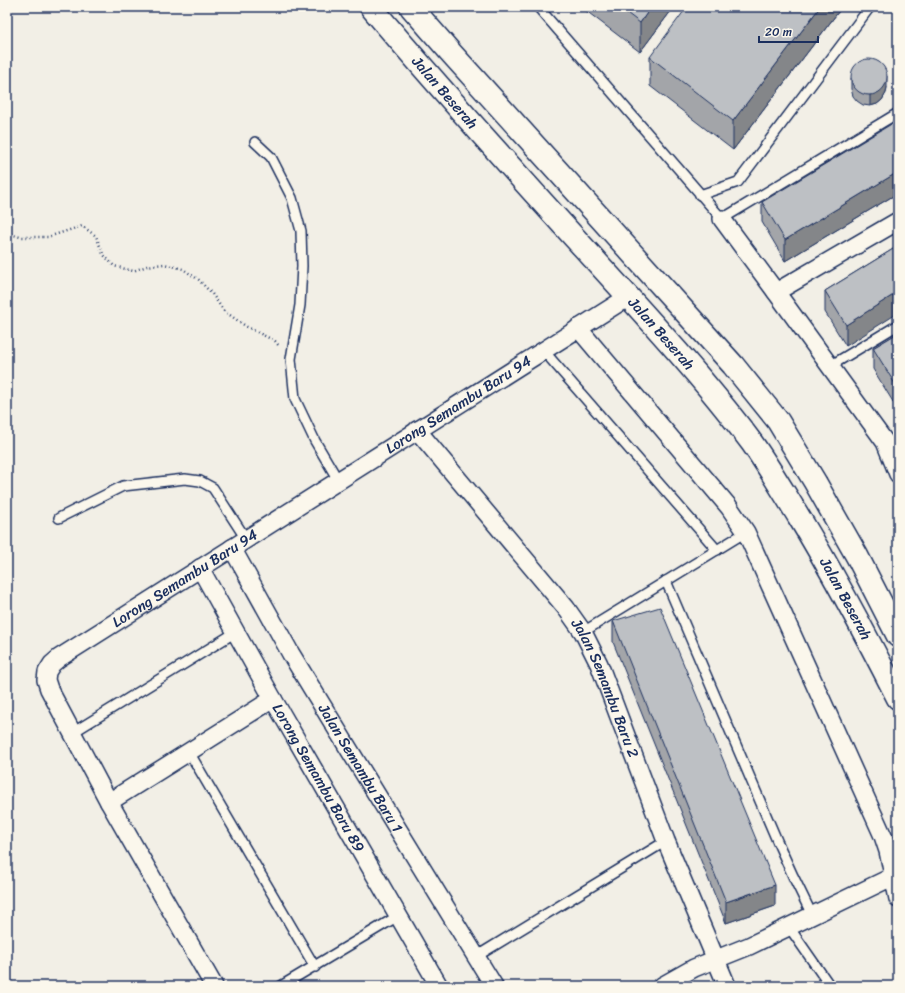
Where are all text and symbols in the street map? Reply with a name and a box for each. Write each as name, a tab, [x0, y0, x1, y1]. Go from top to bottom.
scale bar	[759, 18, 818, 44]
text: 20 m	[765, 21, 792, 43]
street label: Jalan Beserah	[405, 49, 485, 135]
street label: Jalan Beserah	[621, 290, 701, 376]
street label: Lorong Semambu Baru 94	[380, 348, 537, 461]
street label: Lorong Semambu Baru 94	[107, 522, 263, 634]
street label: Jalan Beserah	[812, 552, 879, 645]
street label: Jalan Semambu Baru 2	[564, 612, 646, 762]
street label: Lorong Semambu Baru 89	[265, 698, 372, 857]
street label: Jalan Semambu Baru 1	[311, 698, 410, 838]

